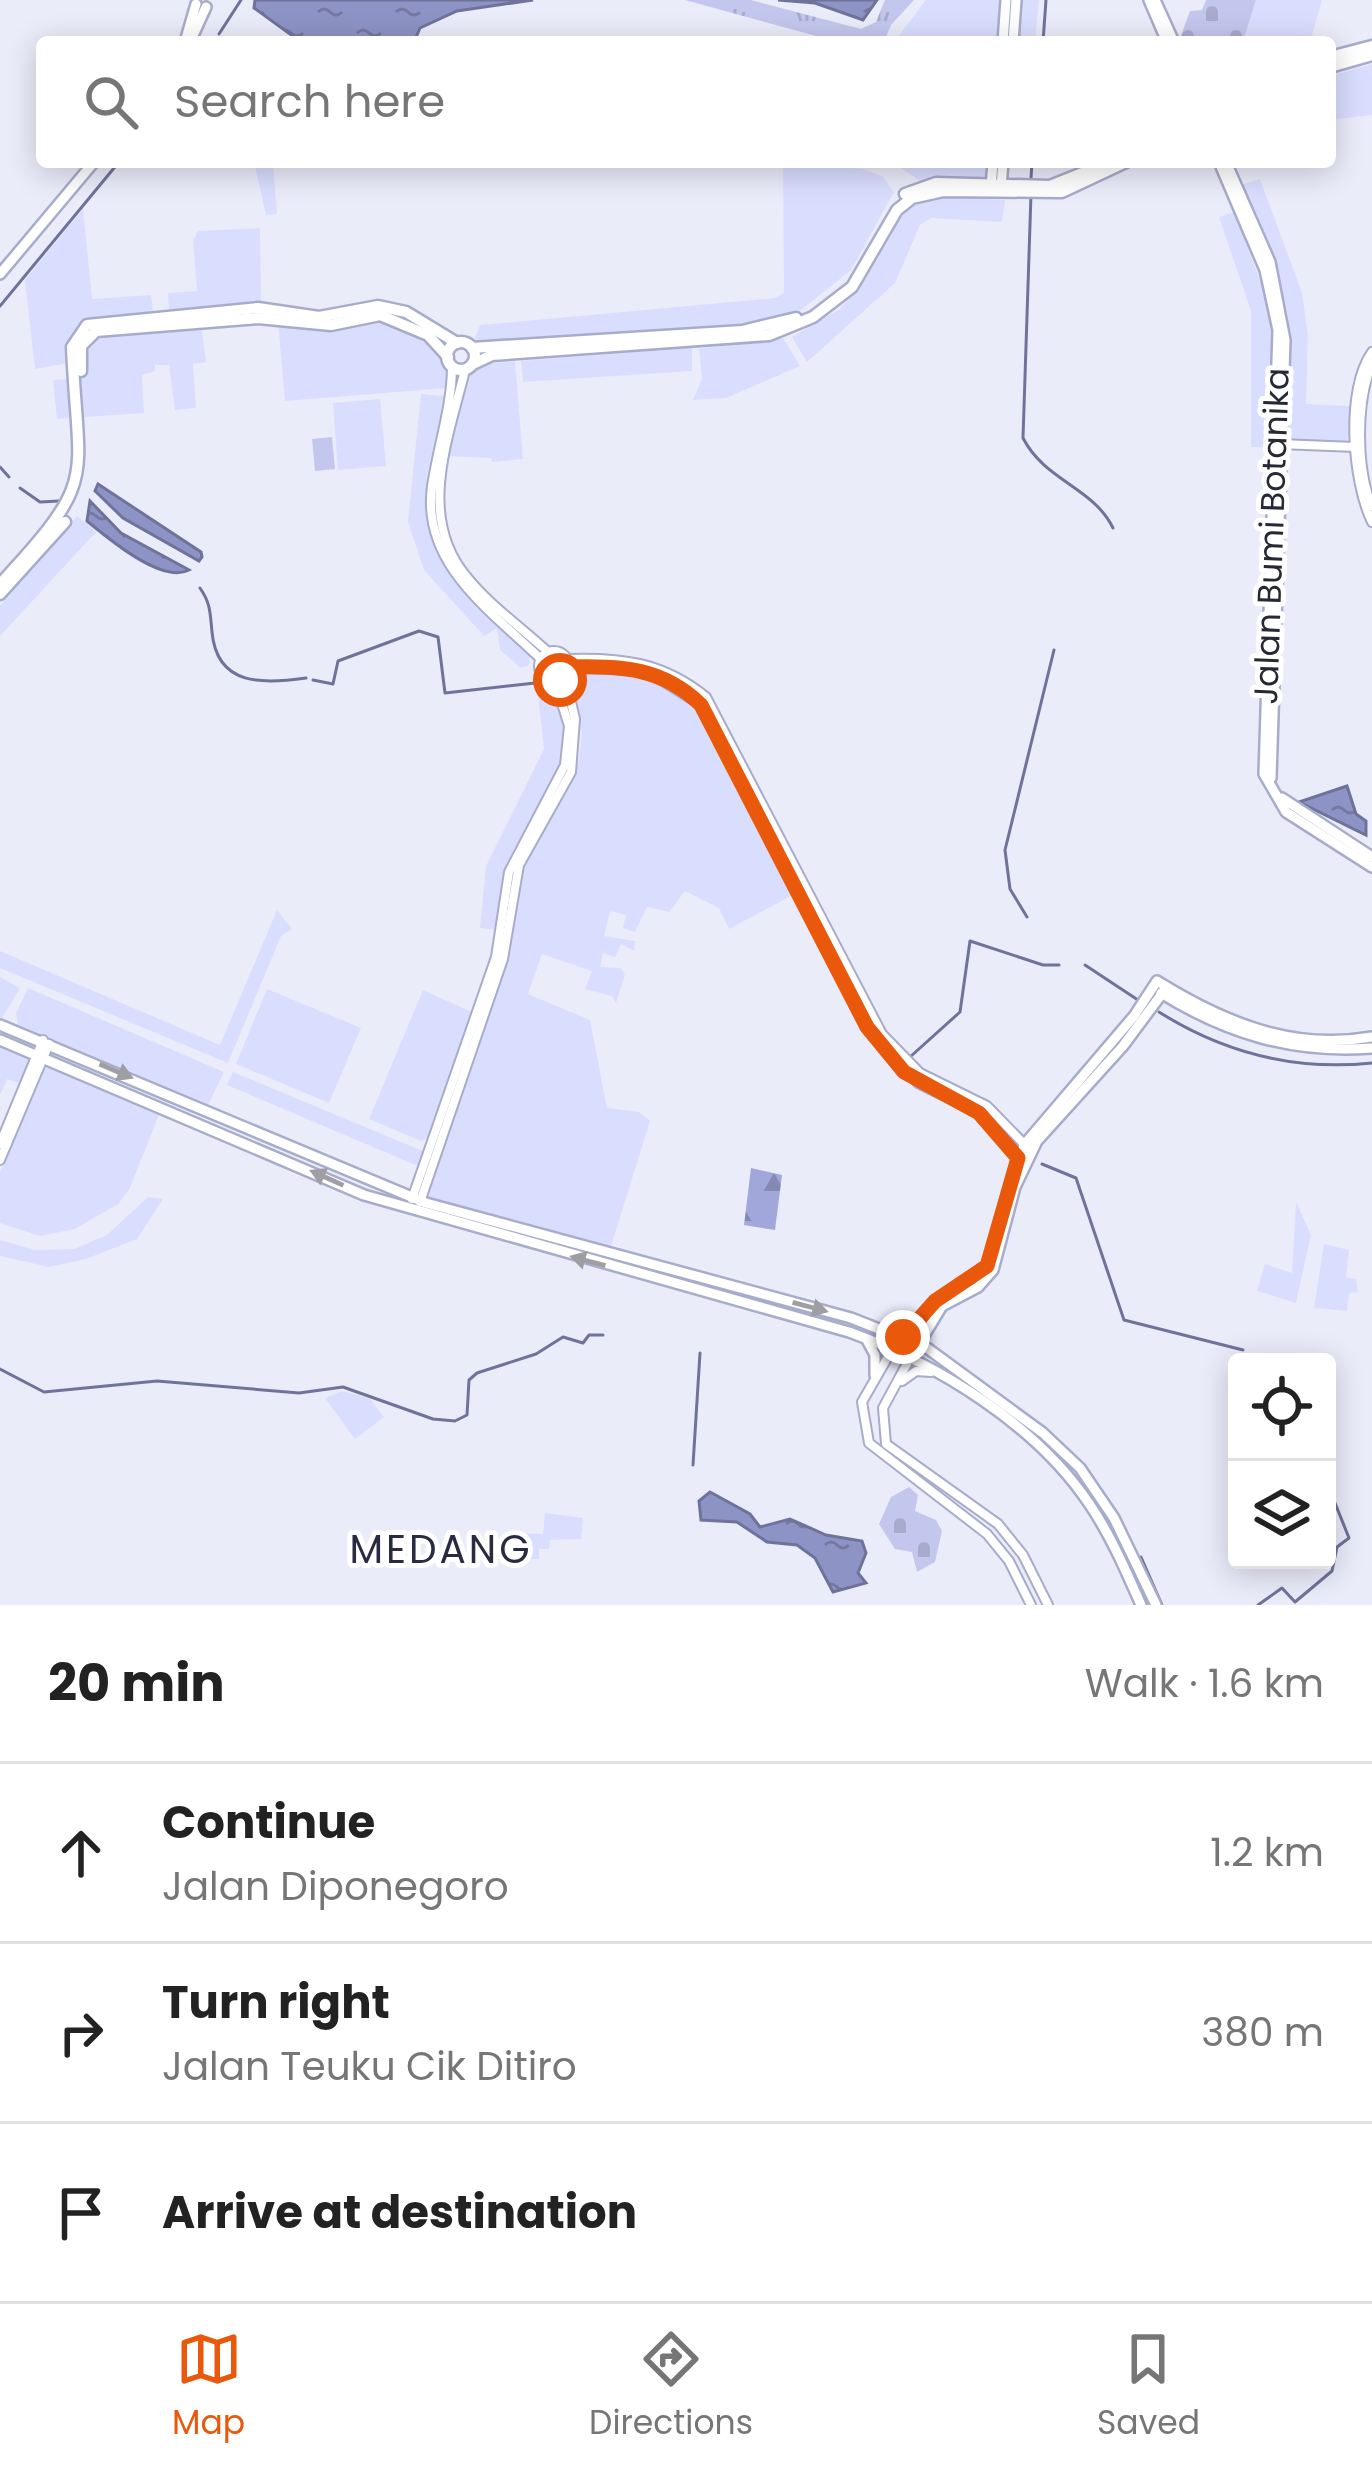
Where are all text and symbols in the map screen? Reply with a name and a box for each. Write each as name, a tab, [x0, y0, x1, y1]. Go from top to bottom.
search box	[36, 36, 1336, 168]
icon: search	[78, 69, 144, 135]
text: Search here	[174, 70, 445, 133]
street label: Jalan Bumi Botanika	[1242, 367, 1301, 705]
route start	[533, 653, 587, 707]
one-way arrow	[99, 1061, 134, 1081]
one-way arrow	[308, 1168, 344, 1187]
one-way arrow	[569, 1251, 606, 1270]
one-way arrow	[791, 1298, 828, 1317]
route end	[876, 1310, 930, 1364]
map controls	[1228, 1353, 1336, 1569]
button: locate	[1228, 1353, 1336, 1461]
button: layers	[1228, 1461, 1336, 1569]
district label: MEDANG	[349, 1522, 533, 1577]
text: 20 min	[48, 1647, 225, 1719]
text: Walk · 1.6 km	[1085, 1656, 1324, 1711]
text: Continue	[162, 1791, 375, 1854]
icon: ahead	[48, 1820, 114, 1886]
text: 1.2 km	[1210, 1825, 1324, 1880]
text: Jalan Diponegoro	[162, 1859, 509, 1914]
text: Turn right	[162, 1971, 390, 2034]
icon: right	[48, 2000, 114, 2066]
text: 380 m	[1201, 2005, 1324, 2060]
text: Jalan Teuku Cik Ditiro	[162, 2039, 577, 2094]
icon: arrive	[48, 2180, 114, 2246]
text: Arrive at destination	[162, 2181, 637, 2244]
tab: Map	[172, 2326, 245, 2448]
tab: Directions	[589, 2326, 753, 2448]
tab: Saved	[1097, 2326, 1200, 2448]

